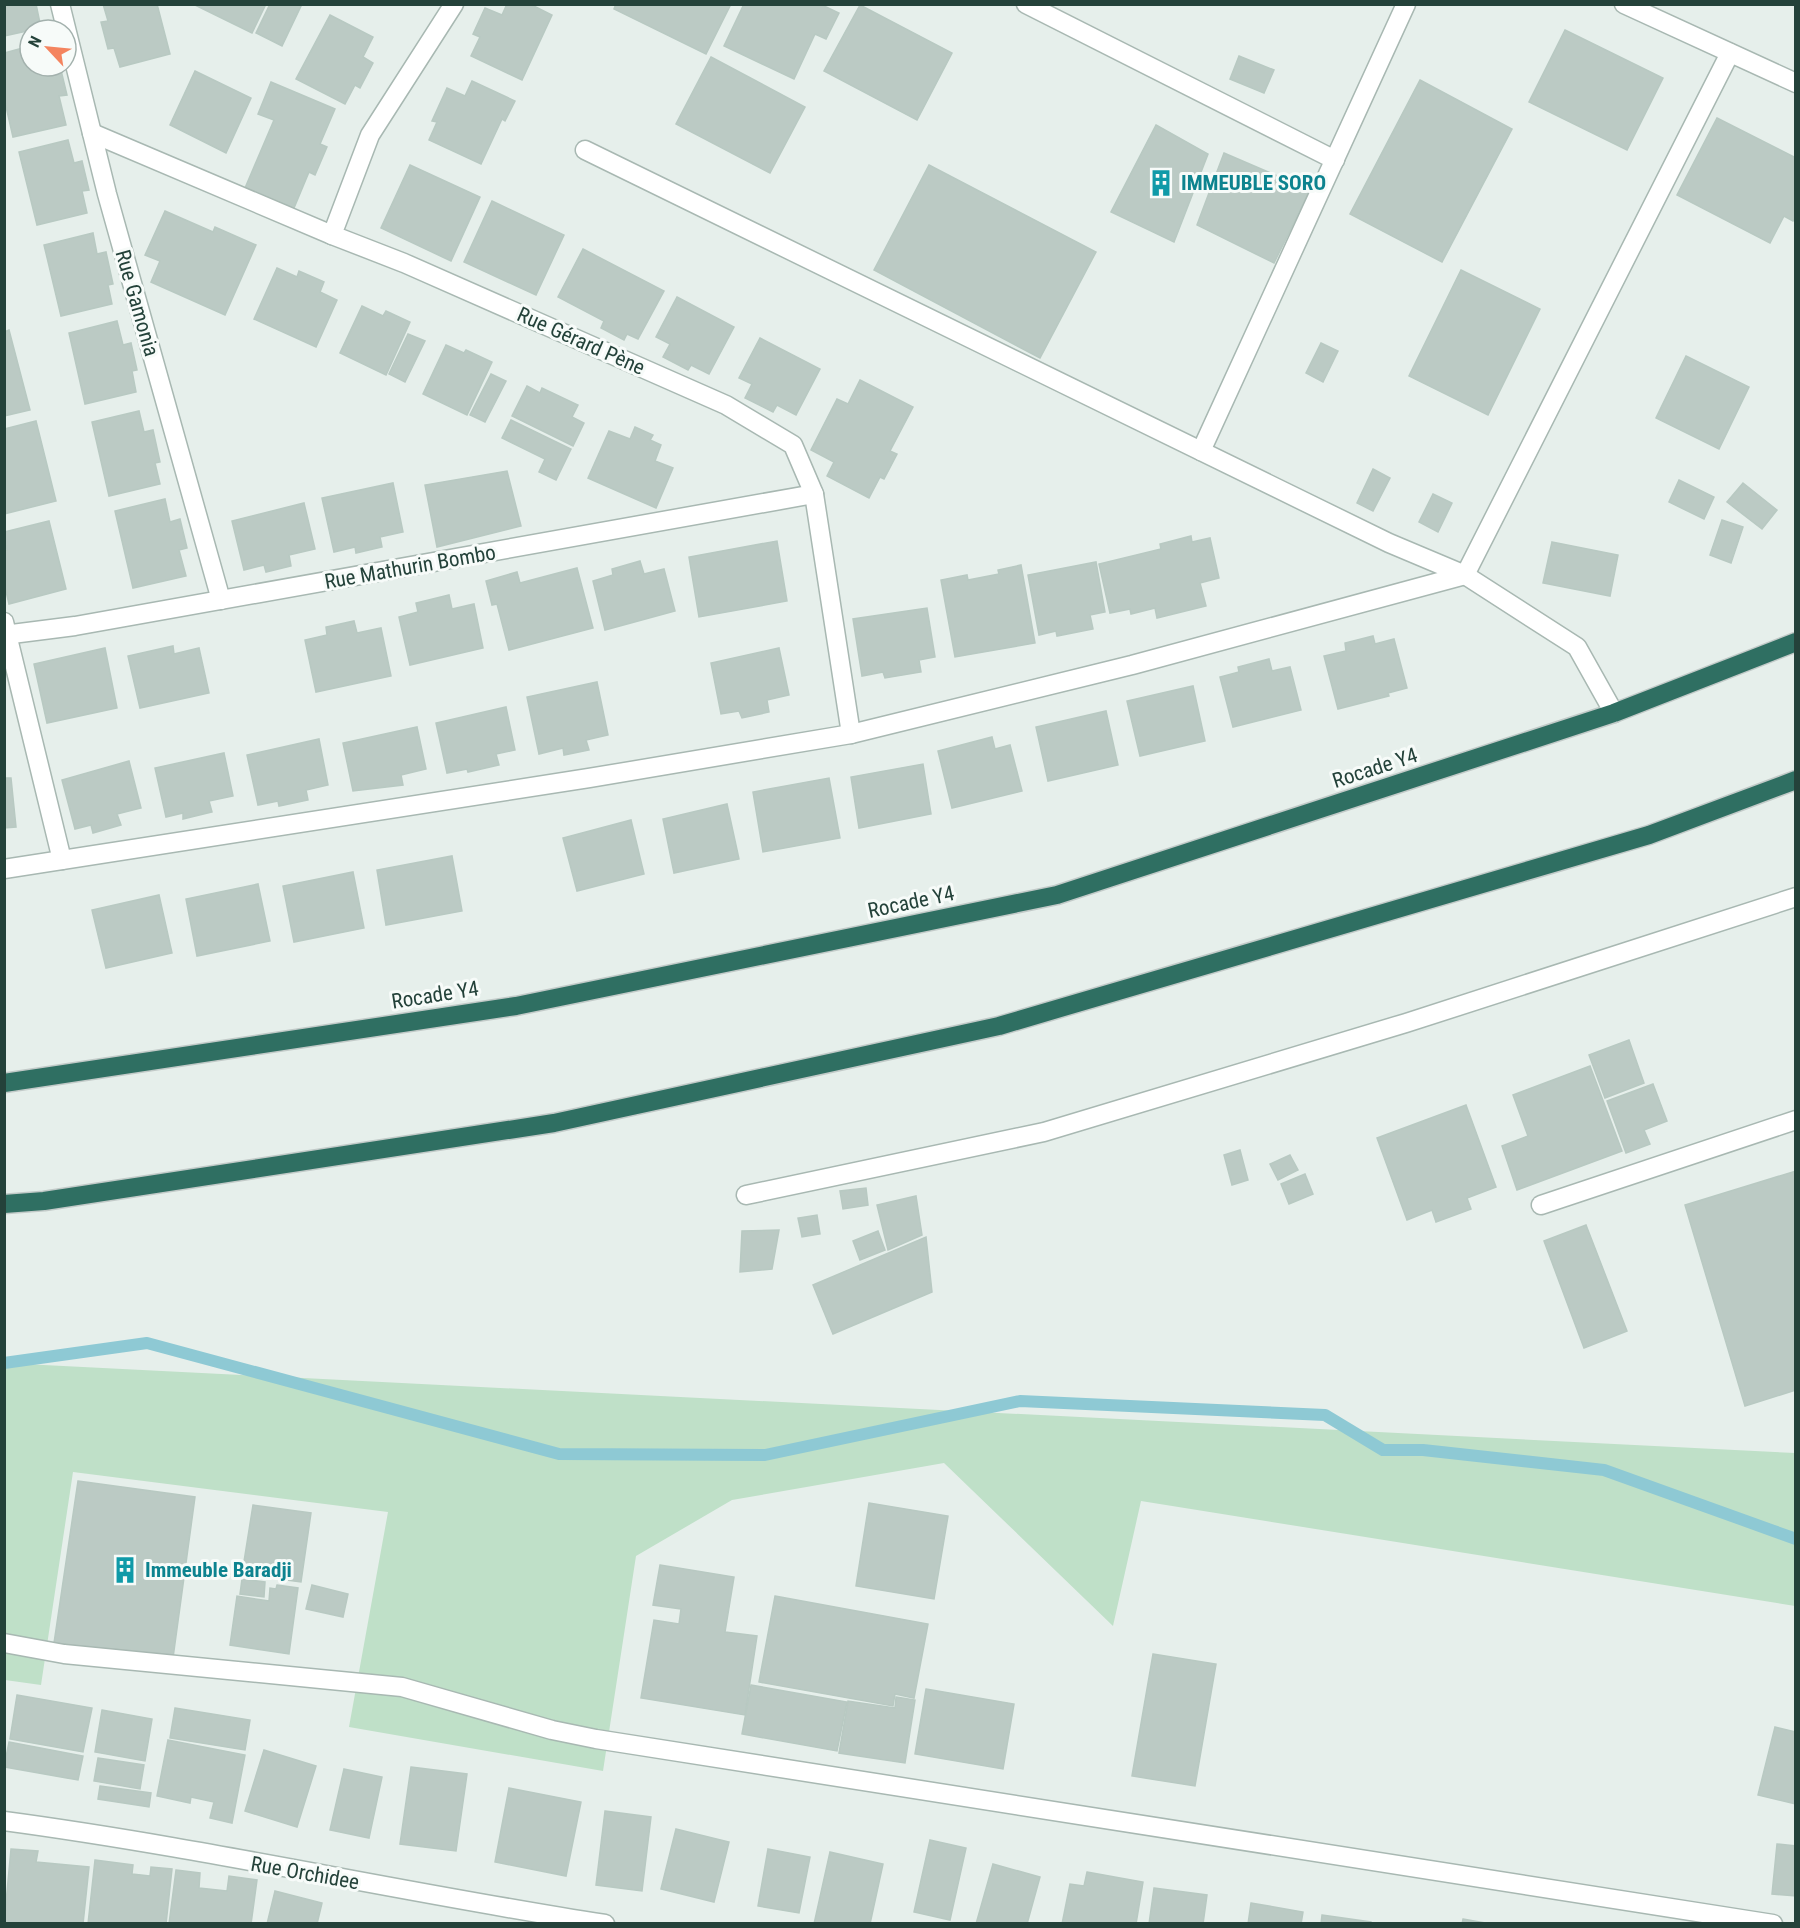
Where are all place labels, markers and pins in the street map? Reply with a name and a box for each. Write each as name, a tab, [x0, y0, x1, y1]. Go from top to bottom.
building icon: IMMEUBLE SORO	[1146, 168, 1176, 198]
place label: IMMEUBLE SORO	[1181, 171, 1326, 195]
building icon: Immeuble Baradji	[110, 1555, 140, 1585]
place label: Immeuble Baradji	[145, 1558, 292, 1582]

